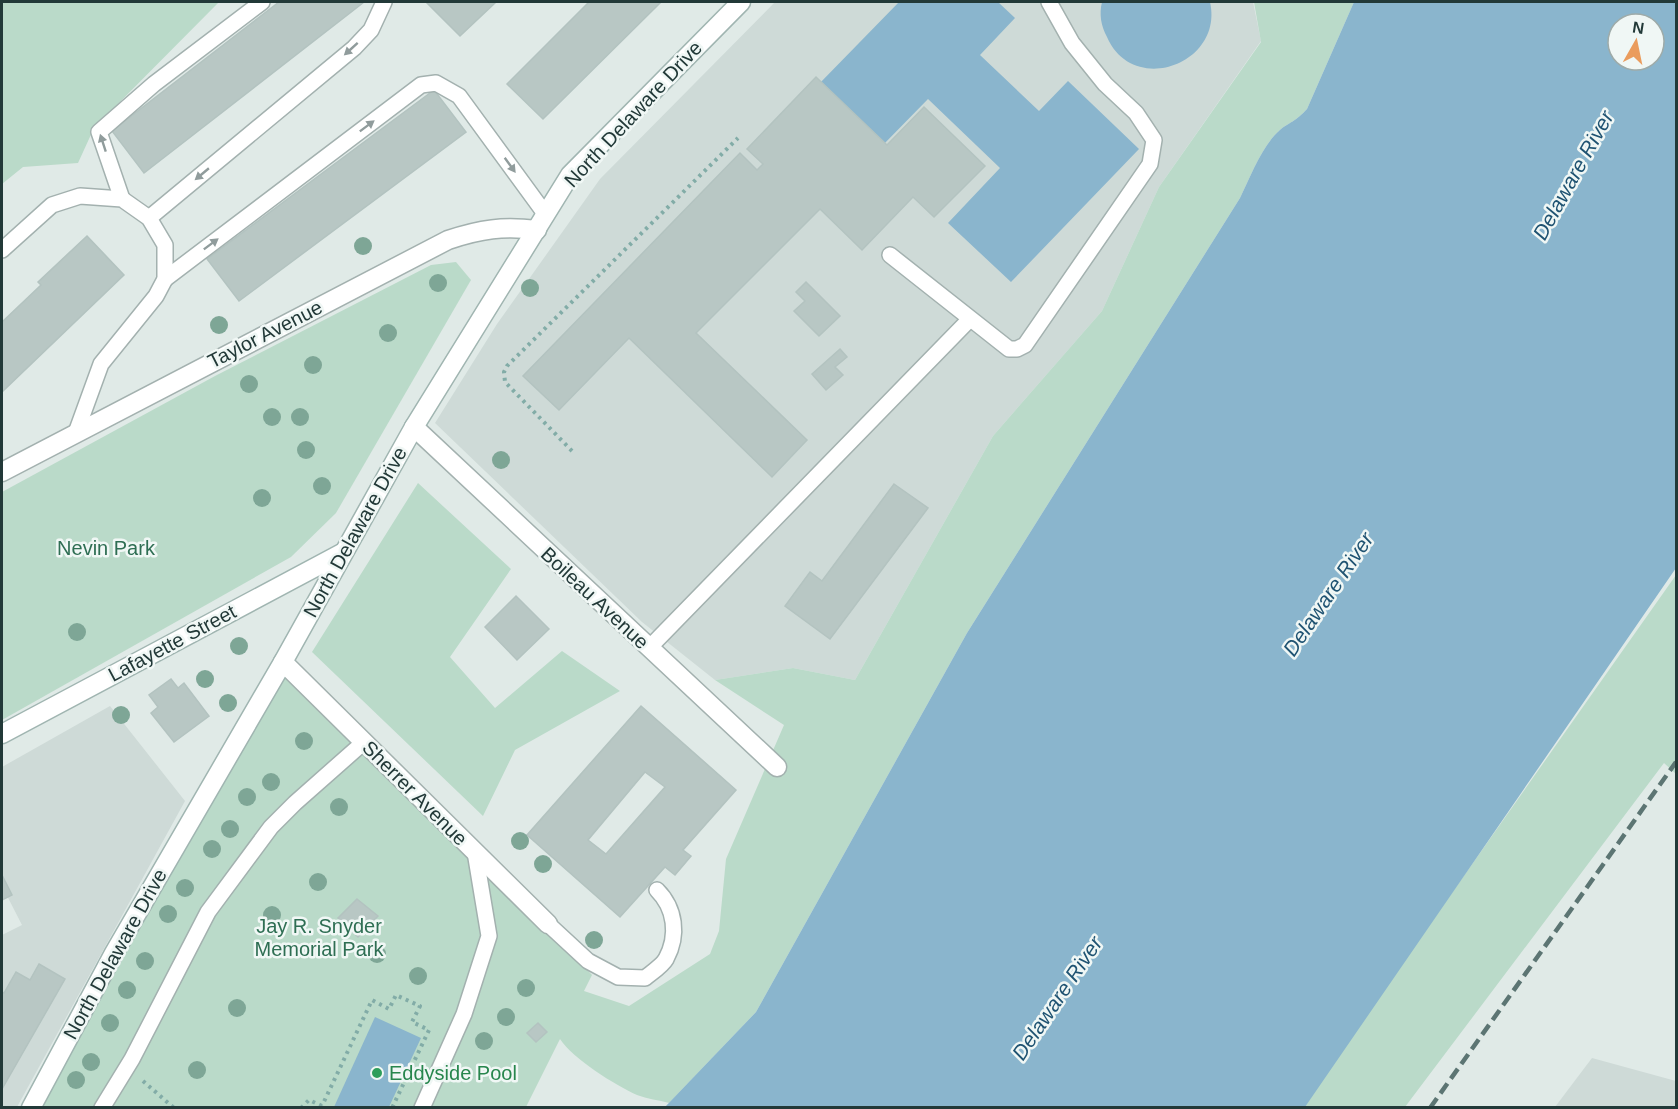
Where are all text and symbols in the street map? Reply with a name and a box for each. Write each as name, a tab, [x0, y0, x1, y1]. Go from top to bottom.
north arrow	[1606, 12, 1666, 72]
text: N	[1631, 18, 1645, 37]
street label: North Delaware Drive	[560, 37, 706, 191]
one-way arrow	[344, 42, 359, 56]
water label: Delaware River	[1528, 106, 1618, 243]
one-way arrow	[359, 120, 375, 133]
one-way arrow	[98, 134, 107, 152]
one-way arrow	[503, 157, 516, 173]
one-way arrow	[195, 167, 210, 180]
one-way arrow	[203, 238, 219, 250]
street label: Taylor Avenue	[204, 296, 326, 372]
street label: North Delaware Drive	[299, 443, 411, 621]
water label: Delaware River	[1278, 527, 1378, 660]
park label: Nevin Park	[57, 537, 156, 559]
street label: Boileau Avenue	[537, 543, 653, 653]
street label: Lafayette Street	[104, 600, 240, 686]
street label: Sherrer Avenue	[358, 736, 472, 850]
street label: North Delaware Drive	[59, 865, 171, 1043]
park label: Jay R. Snyder Memorial Park	[255, 915, 384, 960]
water label: Delaware River	[1007, 931, 1107, 1064]
place label: Eddyside Pool	[389, 1062, 517, 1084]
marker: Eddyside Pool	[370, 1066, 384, 1080]

